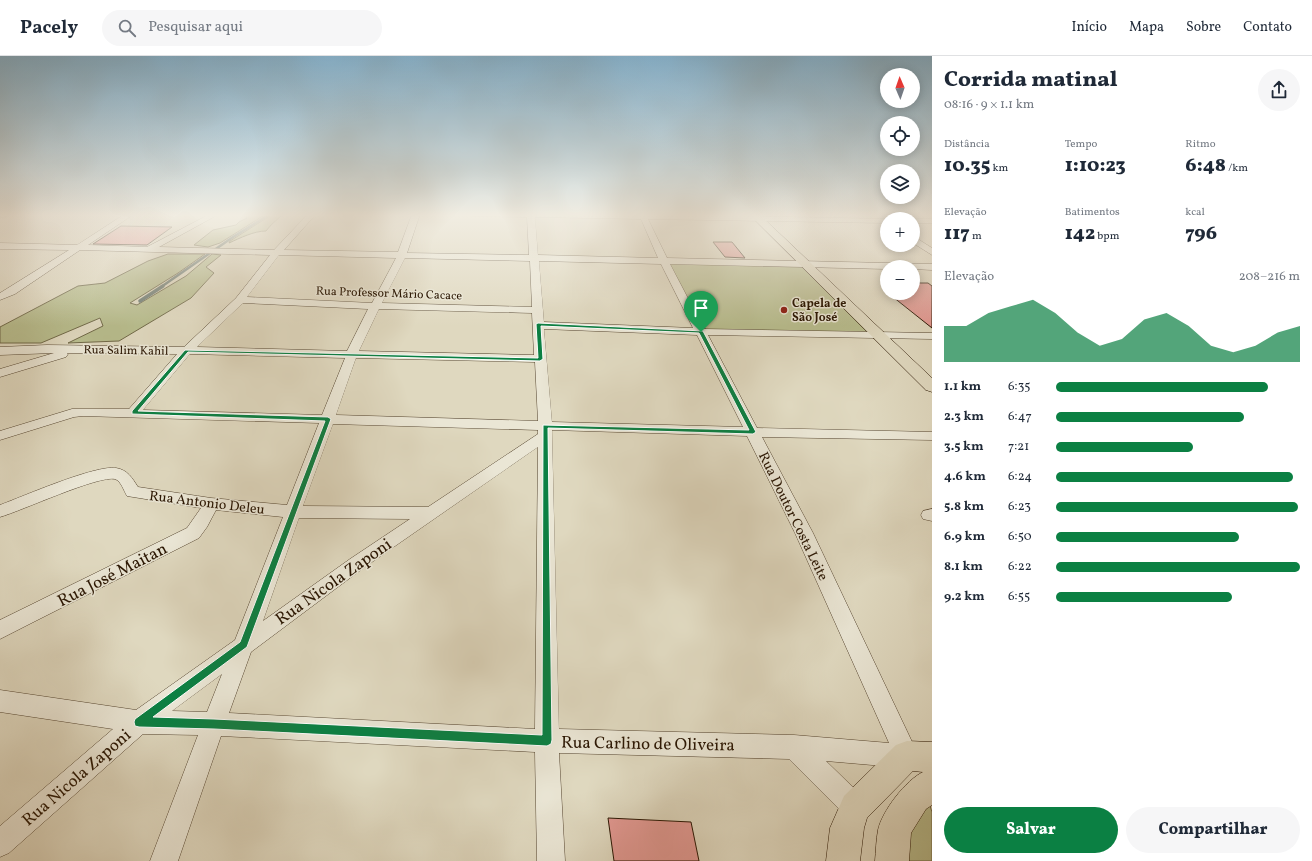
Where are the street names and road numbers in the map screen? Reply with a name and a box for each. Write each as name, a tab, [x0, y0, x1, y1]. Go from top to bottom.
street label: Rua Professor Mário Cacace	[316, 283, 463, 305]
street label: Rua Salim Kahil	[84, 342, 169, 360]
street label: Rua Doutor Costa Leite	[753, 449, 832, 585]
street label: Rua Antonio Deleu	[148, 487, 266, 520]
street label: Rua Nicola Zaponi	[271, 533, 397, 631]
street label: Rua José Maitan	[54, 538, 172, 613]
street label: Rua Nicola Zaponi	[18, 724, 136, 832]
street label: Rua Carlino de Oliveira	[561, 731, 735, 758]

